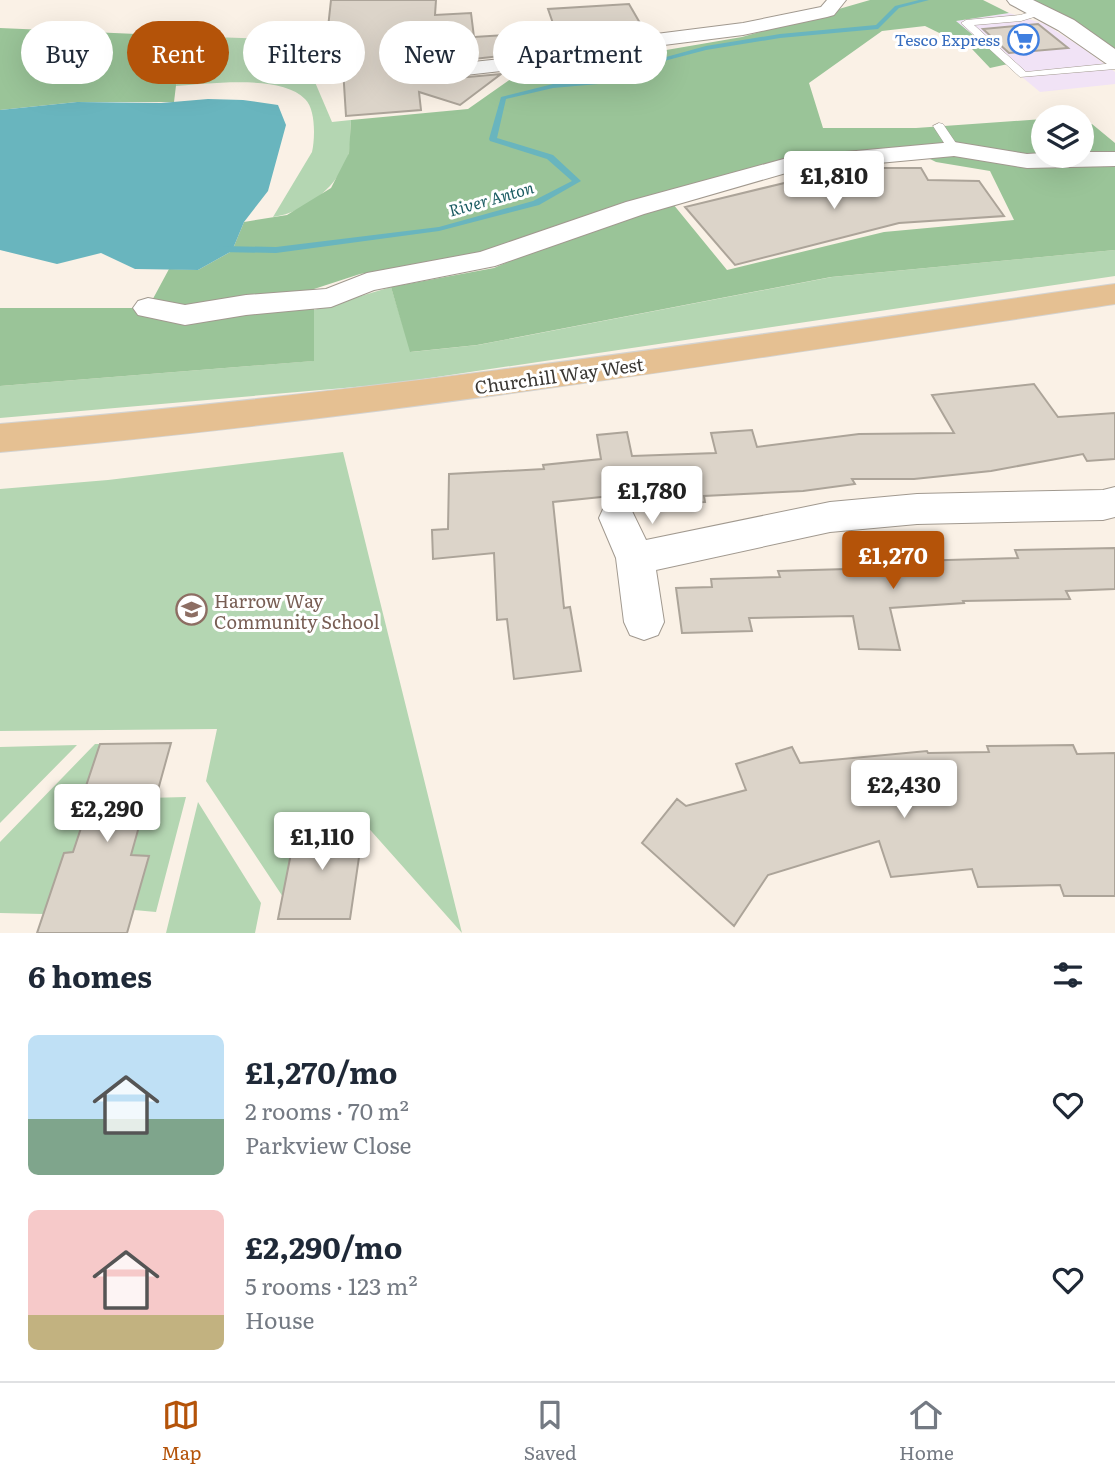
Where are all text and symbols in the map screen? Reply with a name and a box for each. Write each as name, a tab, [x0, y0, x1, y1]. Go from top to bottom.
chip: Buy	[21, 21, 113, 84]
chip: Rent	[127, 21, 229, 84]
chip: Filters	[243, 21, 365, 84]
chip: New	[379, 21, 479, 84]
chip: Apartment	[493, 21, 667, 84]
supermarket icon: Tesco Express	[1006, 22, 1040, 56]
place label: Tesco Express	[895, 27, 1000, 51]
map controls	[1031, 105, 1094, 168]
button: layers	[1031, 105, 1094, 168]
pin: £1,810	[777, 152, 891, 211]
text: £1,810	[800, 157, 868, 191]
water label: River Anton	[446, 174, 537, 222]
street label: Churchill Way West	[473, 350, 646, 400]
pin: £1,780	[595, 466, 709, 526]
text: £1,780	[617, 472, 687, 506]
pin: £1,270	[836, 532, 950, 591]
text: £1,270	[858, 537, 928, 571]
place label: Harrow Way Community School	[214, 587, 379, 635]
school or university icon: Harrow Way Community School	[174, 593, 208, 627]
pin: £2,430	[847, 760, 961, 820]
text: £2,430	[867, 766, 941, 800]
pin: £2,290	[50, 784, 164, 844]
text: £2,290	[70, 790, 144, 824]
pin: £1,110	[265, 812, 379, 872]
text: £1,110	[290, 818, 354, 852]
text: 6 homes	[28, 953, 152, 997]
icon: filters	[1049, 956, 1087, 994]
text: £1,270/mo	[245, 1049, 397, 1093]
icon: home	[84, 1063, 168, 1147]
icon: heart	[1049, 1086, 1087, 1124]
text: 2 rooms · 70 m²	[245, 1093, 409, 1127]
text: Parkview Close	[245, 1127, 411, 1161]
text: £2,290/mo	[245, 1224, 403, 1268]
icon: home	[84, 1238, 168, 1322]
icon: heart	[1049, 1261, 1087, 1299]
text: 5 rooms · 123 m²	[245, 1268, 418, 1302]
text: House	[245, 1302, 314, 1336]
tab: Map	[161, 1396, 202, 1466]
tab: Saved	[524, 1396, 577, 1466]
tab: Home	[899, 1396, 954, 1466]

